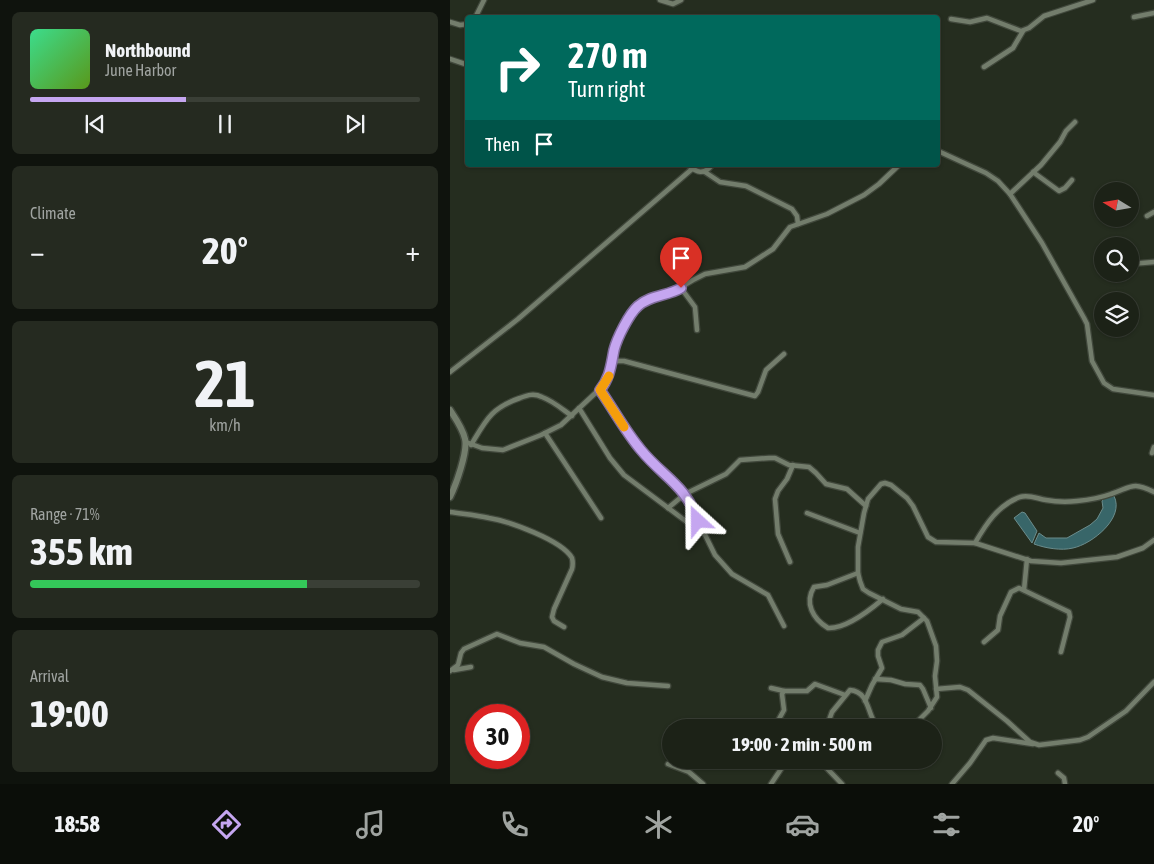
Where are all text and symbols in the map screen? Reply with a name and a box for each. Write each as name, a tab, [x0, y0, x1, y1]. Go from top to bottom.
icon: right	[485, 35, 550, 100]
text: 270 m	[568, 35, 647, 75]
text: Northbound	[105, 39, 191, 61]
text: June Harbor	[105, 61, 176, 79]
text: Turn right	[568, 76, 645, 102]
icon: previous	[81, 110, 109, 138]
icon: pause	[211, 110, 239, 138]
icon: next	[341, 110, 369, 138]
icon: arrive	[530, 130, 558, 158]
text: Then	[485, 133, 520, 155]
north arrow	[1094, 182, 1139, 228]
map controls	[1094, 182, 1139, 337]
text: Climate	[30, 204, 76, 222]
text: 20°	[202, 229, 248, 272]
text: −	[30, 235, 45, 267]
text: +	[405, 235, 420, 267]
pin	[660, 237, 702, 288]
button: search	[1094, 237, 1139, 282]
icon: arrive	[667, 244, 695, 272]
button: layers	[1094, 292, 1139, 337]
text: 21	[194, 346, 256, 421]
text: km/h	[209, 416, 241, 434]
position arrow	[671, 494, 723, 546]
text: Range · 71%	[30, 505, 100, 523]
text: 355 km	[30, 530, 133, 573]
text: Arrival	[30, 667, 69, 685]
text: 19:00	[30, 692, 109, 735]
speed limit sign: 30	[465, 704, 530, 769]
text: 19:00 · 2 min · 500 m	[732, 733, 872, 755]
icon: directions	[209, 807, 244, 842]
icon: music	[353, 807, 388, 842]
icon: phone	[497, 807, 532, 842]
icon: climate	[641, 807, 676, 842]
icon: car	[785, 807, 820, 842]
icon: filters	[929, 807, 964, 842]
text: 18:58	[54, 811, 100, 837]
text: 20°	[1073, 811, 1099, 837]

